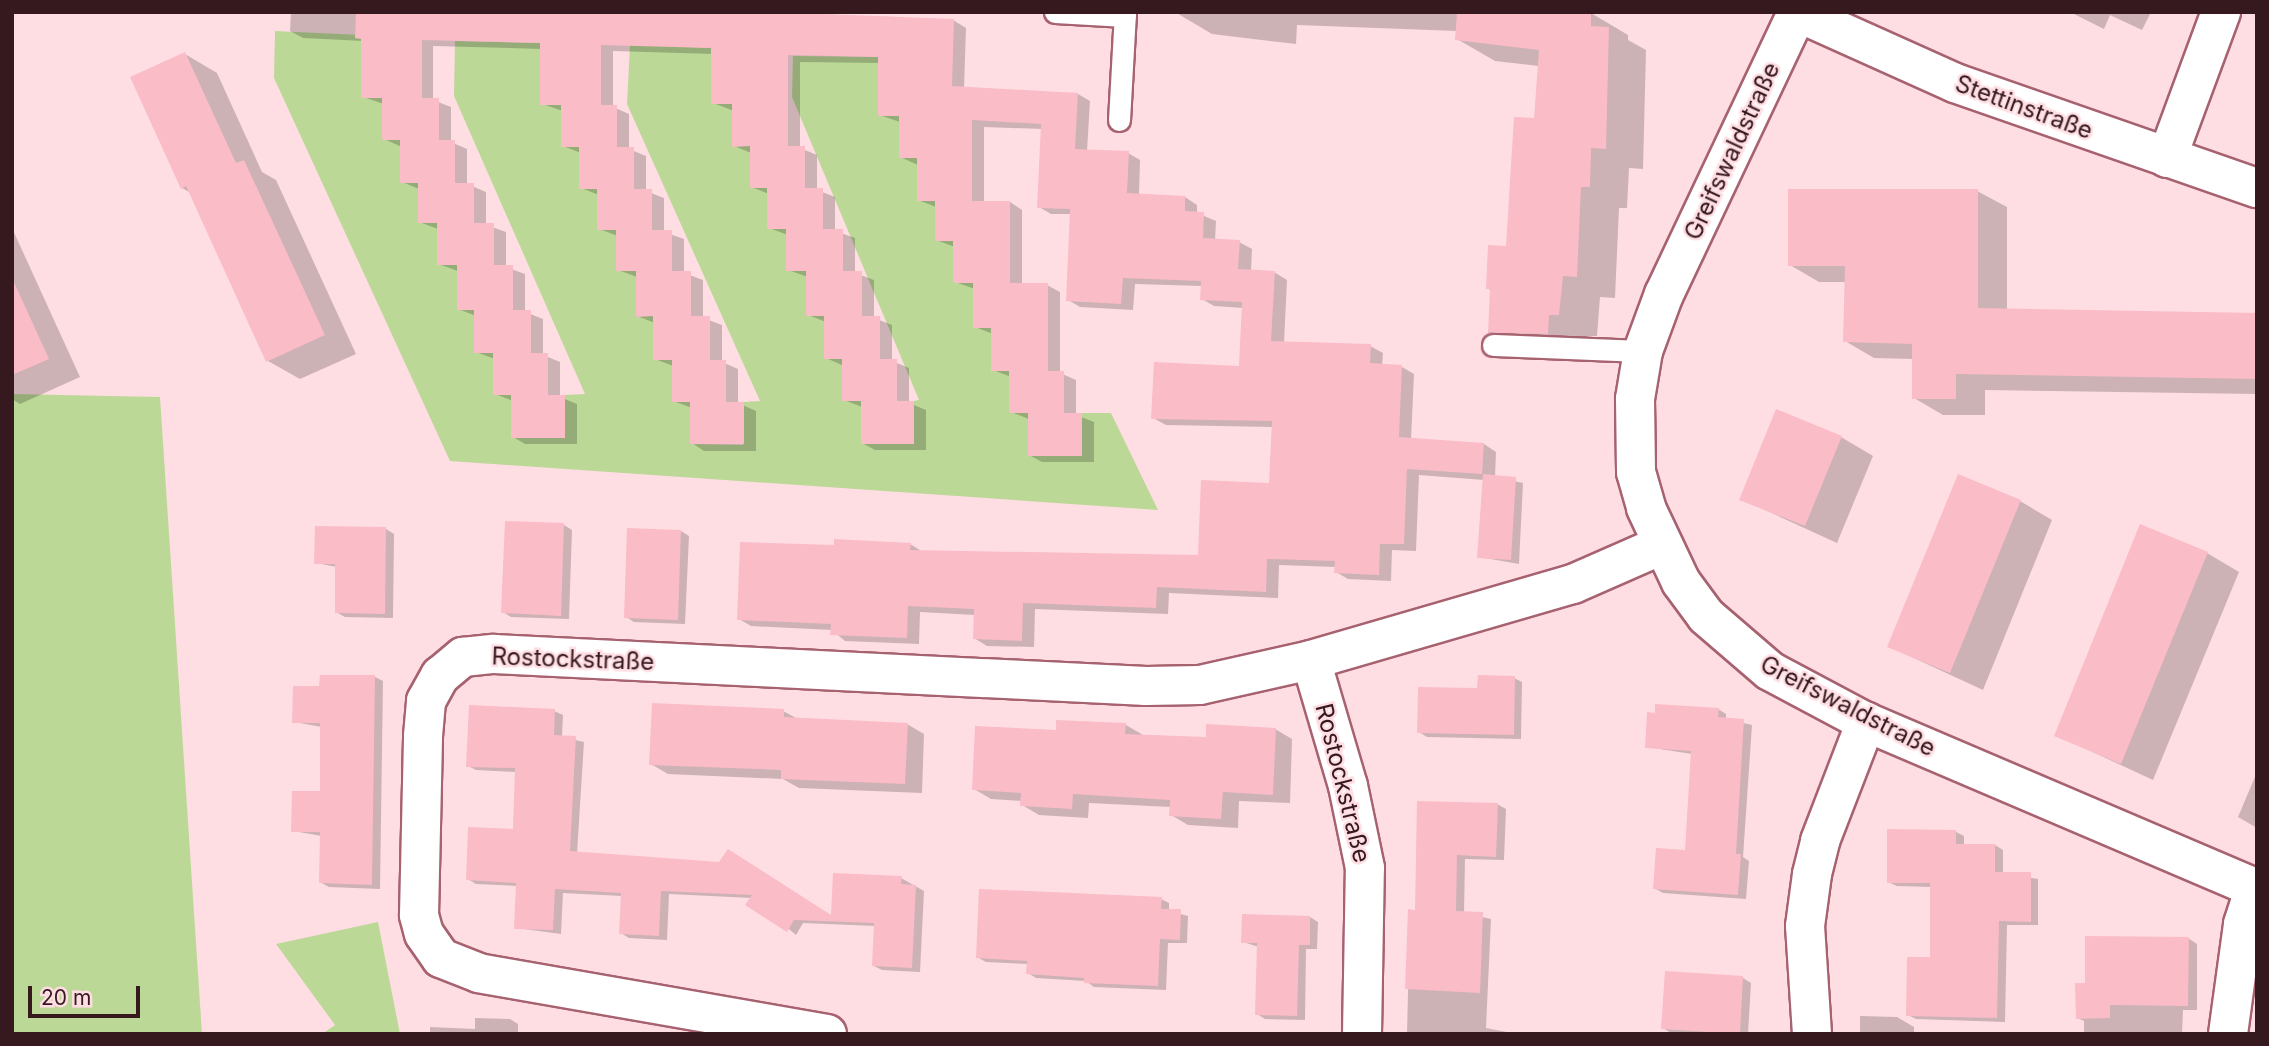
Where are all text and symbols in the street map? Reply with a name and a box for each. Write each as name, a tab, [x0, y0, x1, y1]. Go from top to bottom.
street label: Greifswaldstraße	[1678, 58, 1786, 244]
street label: Stettinstraße	[1951, 69, 2097, 145]
street label: Rostockstraße	[491, 642, 655, 676]
street label: Greifswaldstraße	[1756, 649, 1940, 763]
street label: Rostockstraße	[1309, 701, 1377, 865]
scale bar	[32, 972, 144, 1016]
text: 20 m	[41, 985, 91, 1010]

